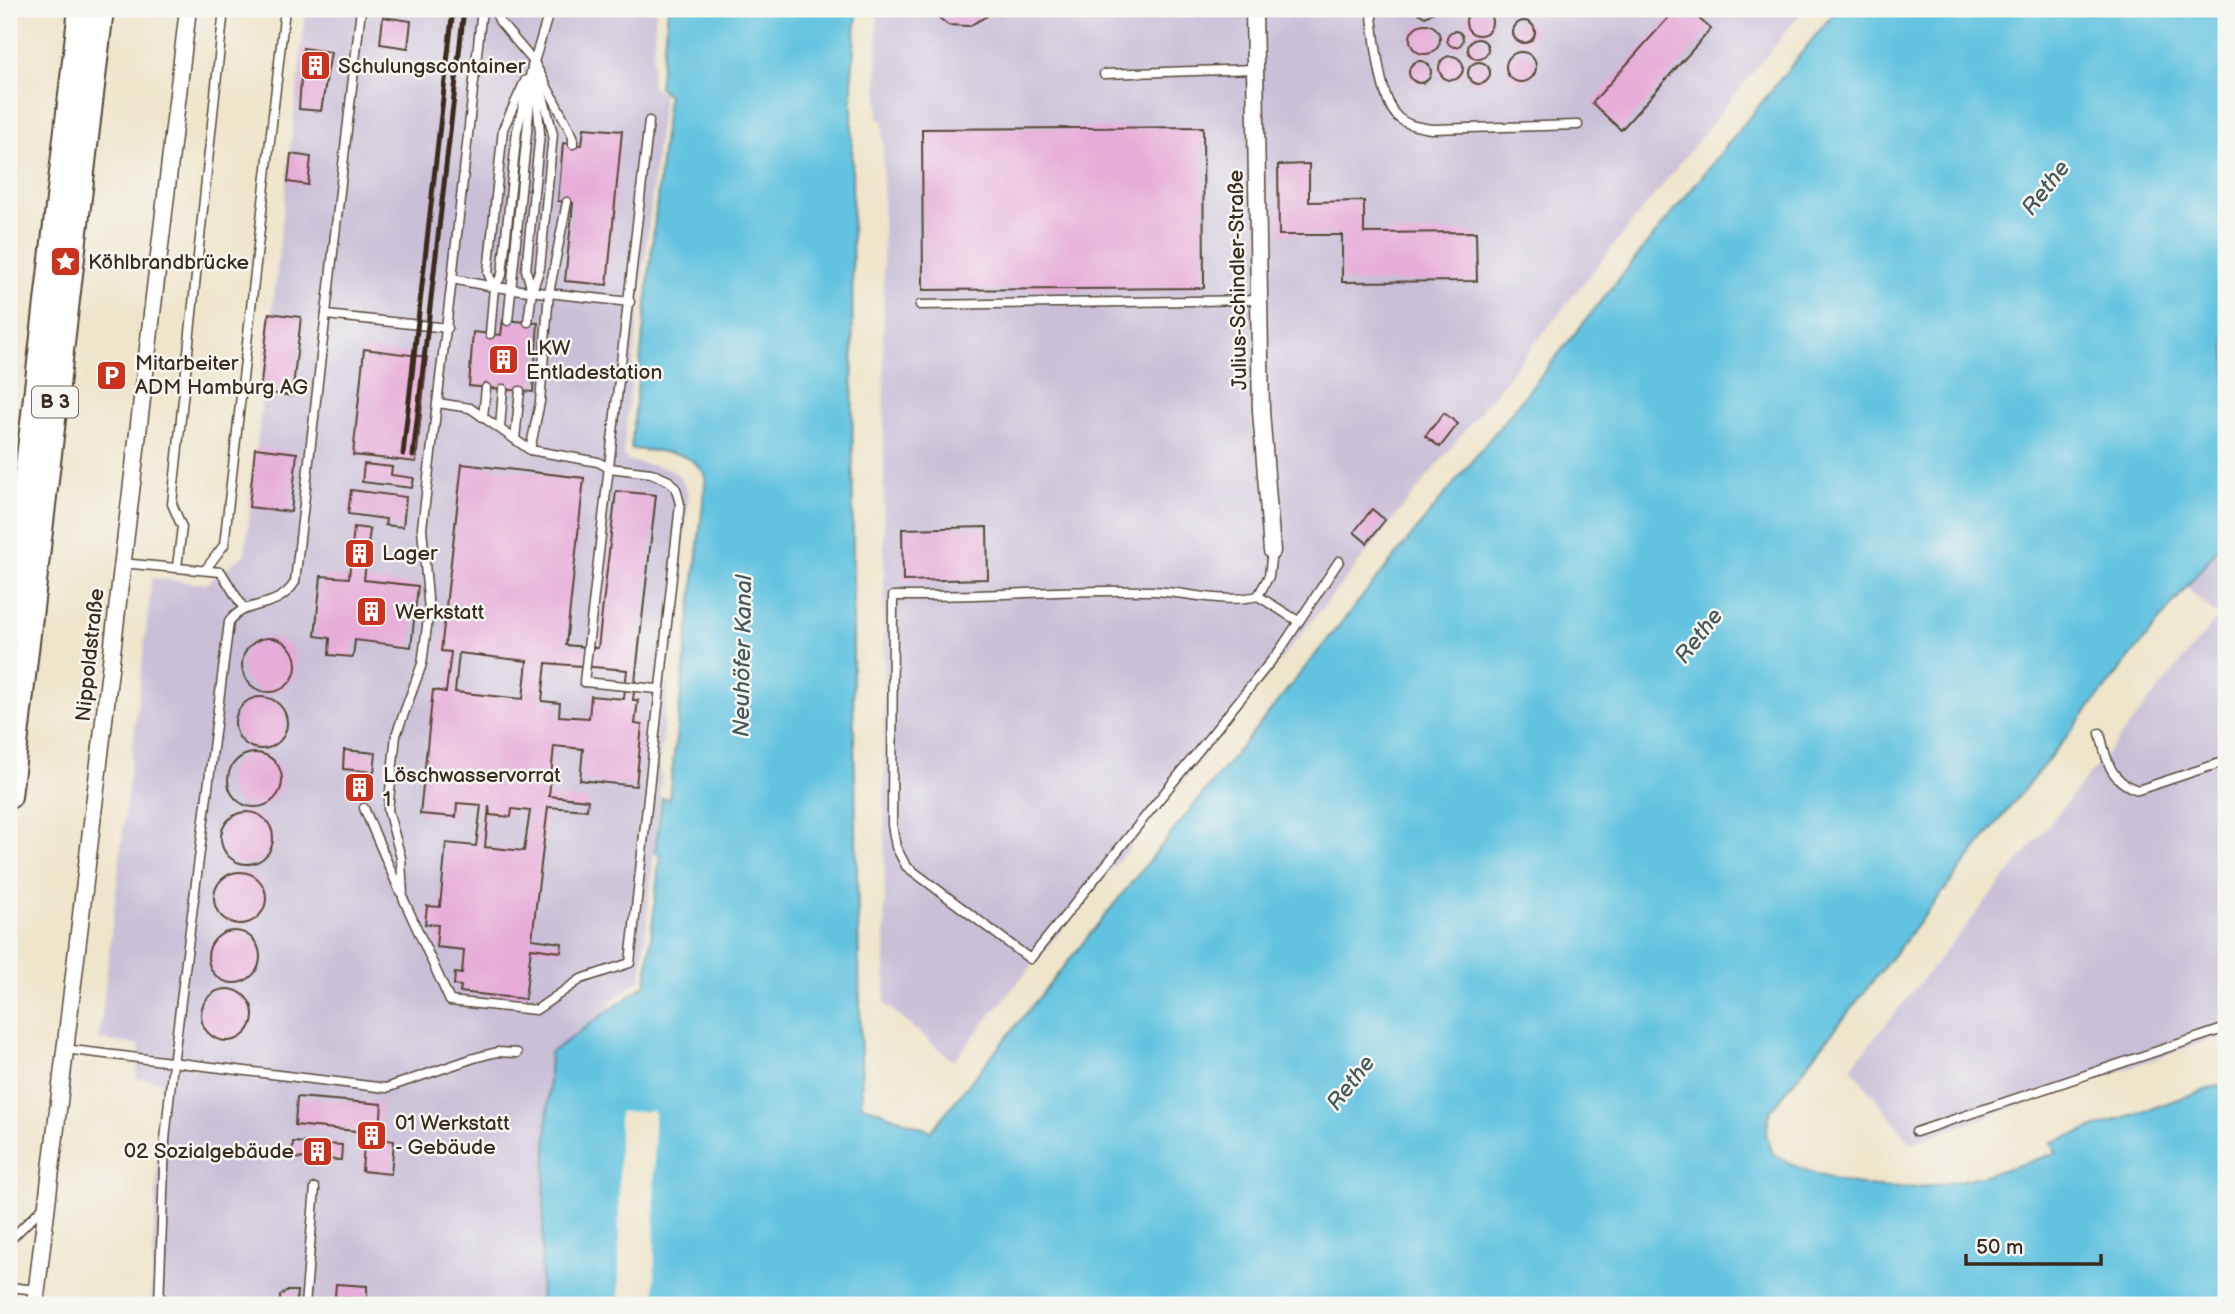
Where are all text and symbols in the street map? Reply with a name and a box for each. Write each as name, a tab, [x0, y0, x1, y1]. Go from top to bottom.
building icon: Schulungscontainer	[298, 49, 332, 83]
place label: Schulungscontainer	[338, 54, 526, 79]
water label: Rethe	[2016, 155, 2076, 221]
street label: Julius-Schindler-Straße	[1224, 170, 1252, 390]
place icon: Köhlbrandbrücke	[48, 245, 82, 279]
place label: Köhlbrandbrücke	[88, 250, 249, 275]
place label: LKW Entladestation	[526, 336, 662, 385]
building icon: LKW Entladestation	[486, 343, 520, 377]
place label: Mitarbeiter ADM Hamburg AG	[135, 351, 308, 400]
parking icon: Mitarbeiter ADM Hamburg AG	[95, 358, 129, 392]
road number: B 3	[32, 386, 78, 418]
building icon: Lager	[342, 536, 376, 570]
place label: Lager	[382, 541, 438, 566]
water label: Neuhöfer Kanal	[728, 574, 758, 737]
street label: Nippoldstraße	[71, 587, 109, 723]
building icon: Werkstatt	[355, 595, 389, 629]
place label: Werkstatt	[395, 600, 485, 625]
water label: Rethe	[1669, 603, 1729, 669]
place label: Löschwasservorrat 1	[383, 763, 561, 812]
building icon: Löschwasservorrat 1	[343, 770, 377, 804]
water label: Rethe	[1321, 1050, 1381, 1116]
place label: 01 Werkstatt - Gebäude	[395, 1111, 510, 1160]
building icon: 01 Werkstatt - Gebäude	[355, 1118, 389, 1152]
building icon: 02 Sozialgebäude	[300, 1134, 334, 1168]
place label: 02 Sozialgebäude	[124, 1139, 294, 1164]
scale bar	[1966, 1223, 2100, 1267]
text: 50 m	[1976, 1235, 2023, 1260]

